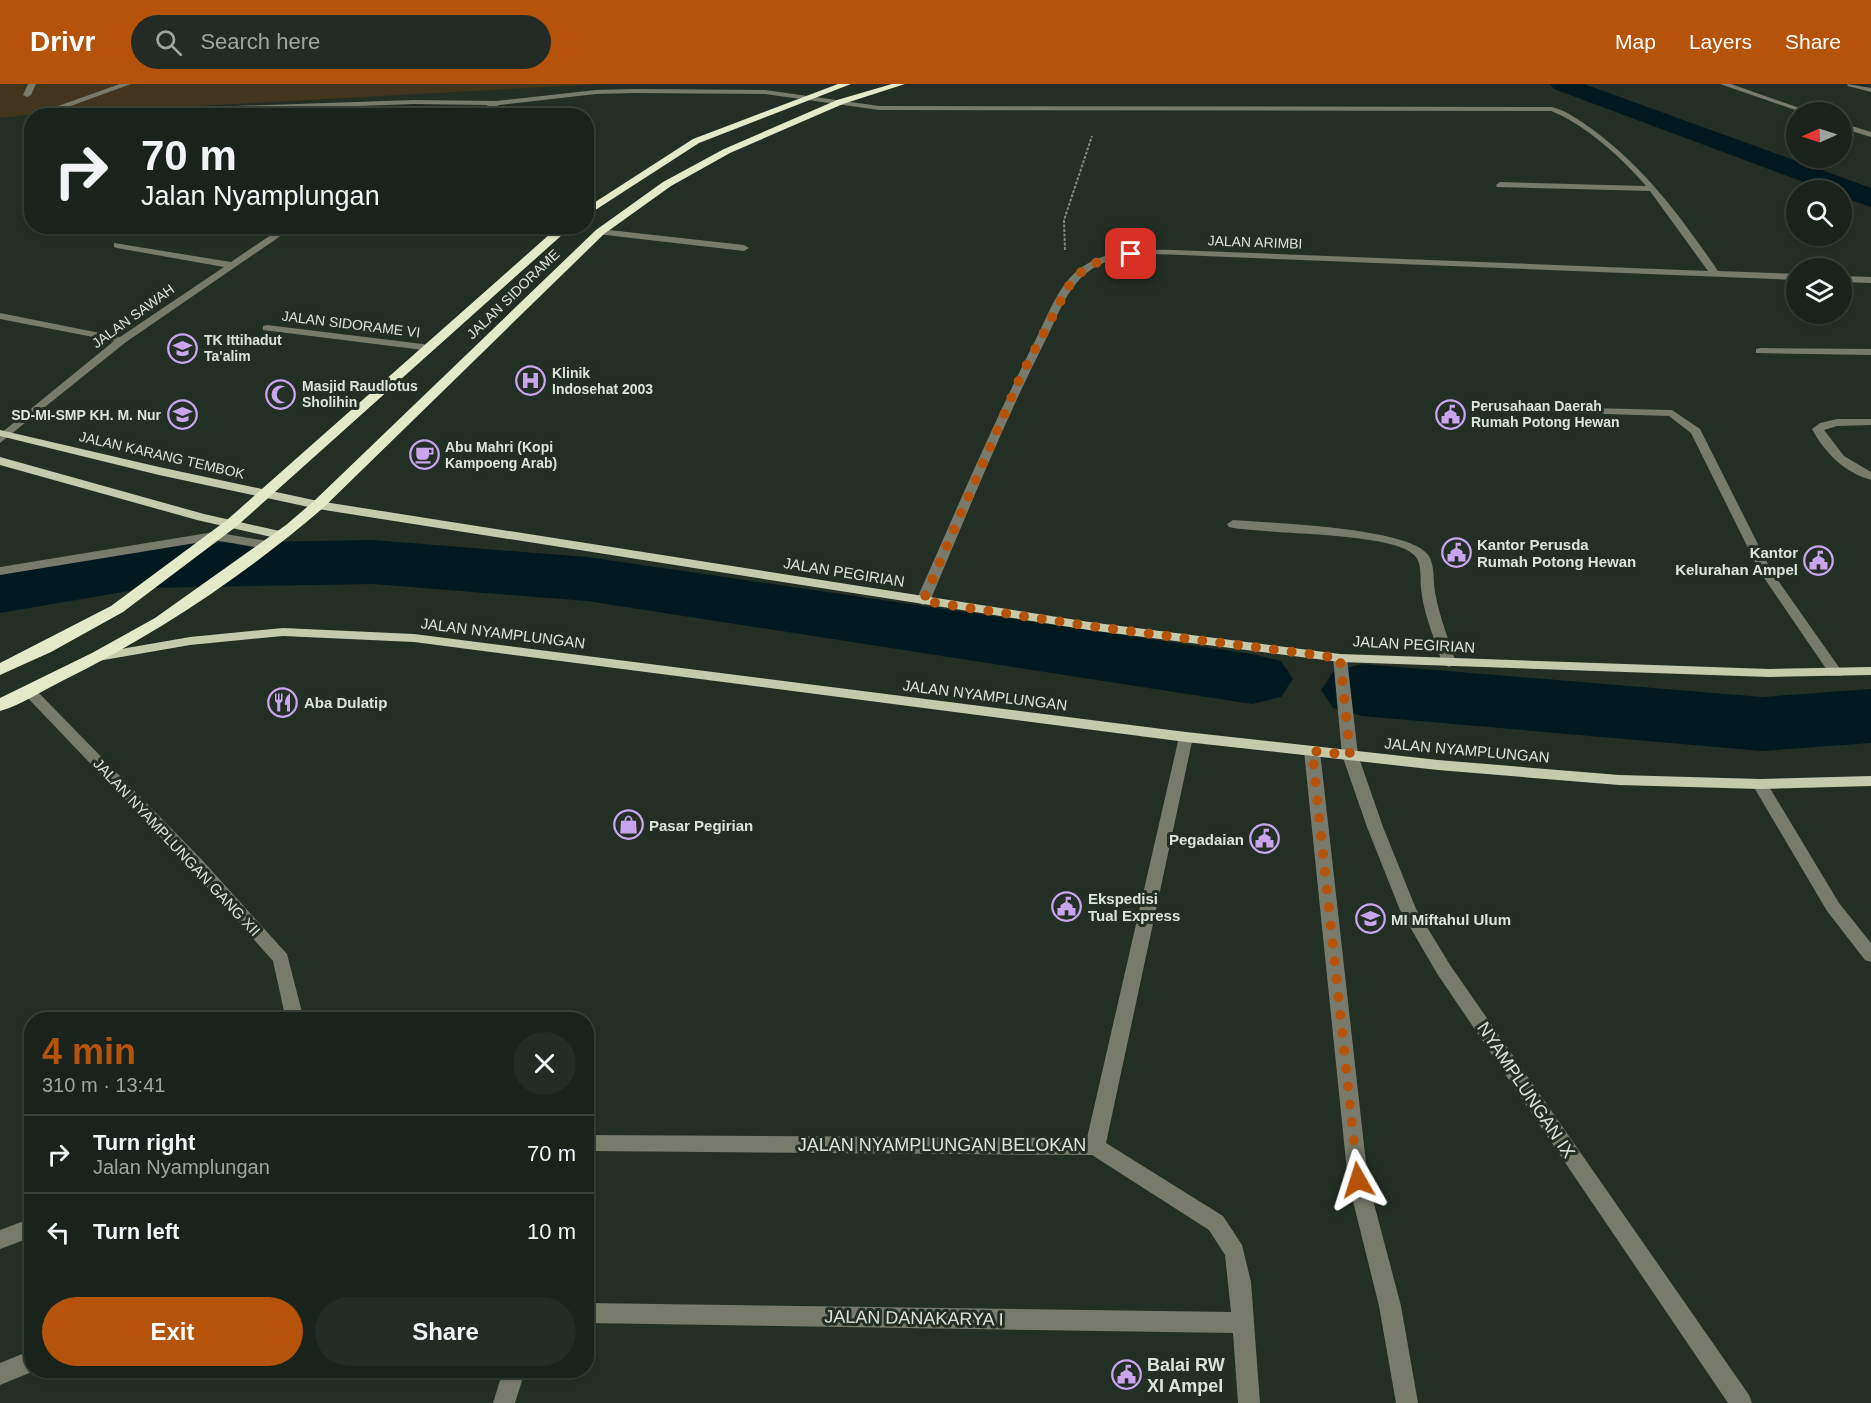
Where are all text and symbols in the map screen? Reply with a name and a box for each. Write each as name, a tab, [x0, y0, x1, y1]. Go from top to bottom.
search box	[131, 15, 551, 69]
text: Drivr	[30, 26, 95, 57]
icon: search	[152, 26, 185, 59]
text: Search here	[200, 29, 320, 54]
text: Map	[1615, 30, 1656, 53]
text: Layers	[1689, 30, 1752, 53]
text: Share	[1785, 30, 1841, 53]
north arrow	[1786, 102, 1852, 168]
map controls	[1786, 102, 1852, 324]
icon: right	[42, 132, 120, 210]
text: 70 m	[141, 132, 237, 179]
button: search	[1786, 180, 1852, 246]
text: Jalan Nyamplungan	[141, 181, 380, 211]
pin	[1105, 228, 1156, 279]
street label: JALAN ARIMBI	[1207, 232, 1303, 252]
icon: arrive	[1114, 237, 1147, 270]
street label: JALAN SIDORAME	[464, 246, 562, 342]
button: layers	[1786, 258, 1852, 324]
street label: JALAN SAWAH	[89, 281, 177, 351]
street label: JALAN SIDORAME VI	[281, 308, 421, 340]
school or university icon: TK Ittihadut Ta'alim	[167, 332, 199, 364]
place label: TK Ittihadut Ta'alim	[204, 332, 282, 364]
hospital icon: Klinik Indosehat 2003	[515, 365, 547, 397]
place label: Klinik Indosehat 2003	[552, 365, 653, 397]
mosque icon: Masjid Raudlotus Sholihin	[265, 378, 297, 410]
place label: Masjid Raudlotus Sholihin	[302, 378, 418, 410]
public building icon: Perusahaan Daerah Rumah Potong Hewan	[1434, 398, 1466, 430]
place label: Perusahaan Daerah Rumah Potong Hewan	[1471, 398, 1620, 430]
school or university icon: SD-MI-SMP KH. M. Nur	[166, 399, 198, 431]
place label: SD-MI-SMP KH. M. Nur	[11, 407, 162, 423]
street label: JALAN KARANG TEMBOK	[78, 428, 247, 482]
cafe icon: Abu Mahri (Kopi Kampoeng Arab)	[408, 439, 440, 471]
place label: Abu Mahri (Kopi Kampoeng Arab)	[445, 439, 557, 471]
place label: Kantor Perusda Rumah Potong Hewan	[1477, 536, 1636, 570]
public building icon: Kantor Perusda Rumah Potong Hewan	[1440, 537, 1472, 569]
place label: Kantor Kelurahan Ampel	[1675, 544, 1798, 578]
public building icon: Kantor Kelurahan Ampel	[1803, 545, 1835, 577]
street label: JALAN PEGIRIAN	[782, 554, 906, 590]
street label: JALAN NYAMPLUNGAN	[420, 614, 586, 652]
street label: JALAN PEGIRIAN	[1352, 632, 1476, 656]
street label: JALAN NYAMPLUNGAN	[902, 676, 1068, 714]
restaurant icon: Aba Dulatip	[267, 686, 299, 718]
place label: Aba Dulatip	[304, 694, 387, 711]
street label: JALAN NYAMPLUNGAN	[1384, 734, 1550, 766]
street label: JALAN NYAMPLUNGAN GANG XII	[90, 755, 264, 939]
shop icon: Pasar Pegirian	[612, 809, 644, 841]
place label: Pasar Pegirian	[649, 817, 753, 834]
public building icon: Pegadaian	[1249, 823, 1281, 855]
place label: Pegadaian	[1169, 831, 1244, 848]
place label: Ekspedisi Tual Express	[1088, 890, 1180, 924]
public building icon: Ekspedisi Tual Express	[1051, 891, 1083, 923]
school or university icon: MI Miftahul Ulum	[1354, 903, 1386, 935]
place label: MI Miftahul Ulum	[1391, 911, 1511, 928]
street label: NYAMPLUNGAN IX	[1473, 1018, 1579, 1162]
text: 4 min	[42, 1031, 136, 1072]
button: close	[513, 1032, 576, 1095]
text: 310 m · 13:41	[42, 1074, 165, 1096]
text: Turn right	[93, 1130, 195, 1155]
street label: JALAN NYAMPLUNGAN BELOKAN	[798, 1135, 1086, 1155]
icon: right	[42, 1138, 75, 1171]
text: 70 m	[527, 1141, 576, 1166]
position arrow	[1326, 1148, 1390, 1212]
text: Jalan Nyamplungan	[93, 1156, 270, 1178]
icon: left	[42, 1216, 75, 1249]
text: Turn left	[93, 1219, 179, 1244]
text: 10 m	[527, 1219, 576, 1244]
button: Exit	[42, 1297, 303, 1366]
button: Share	[315, 1297, 576, 1366]
street label: JALAN DANAKARYA I	[824, 1306, 1004, 1330]
place label: Balai RW XI Ampel	[1147, 1355, 1225, 1396]
public building icon: Balai RW XI Ampel	[1110, 1359, 1142, 1391]

